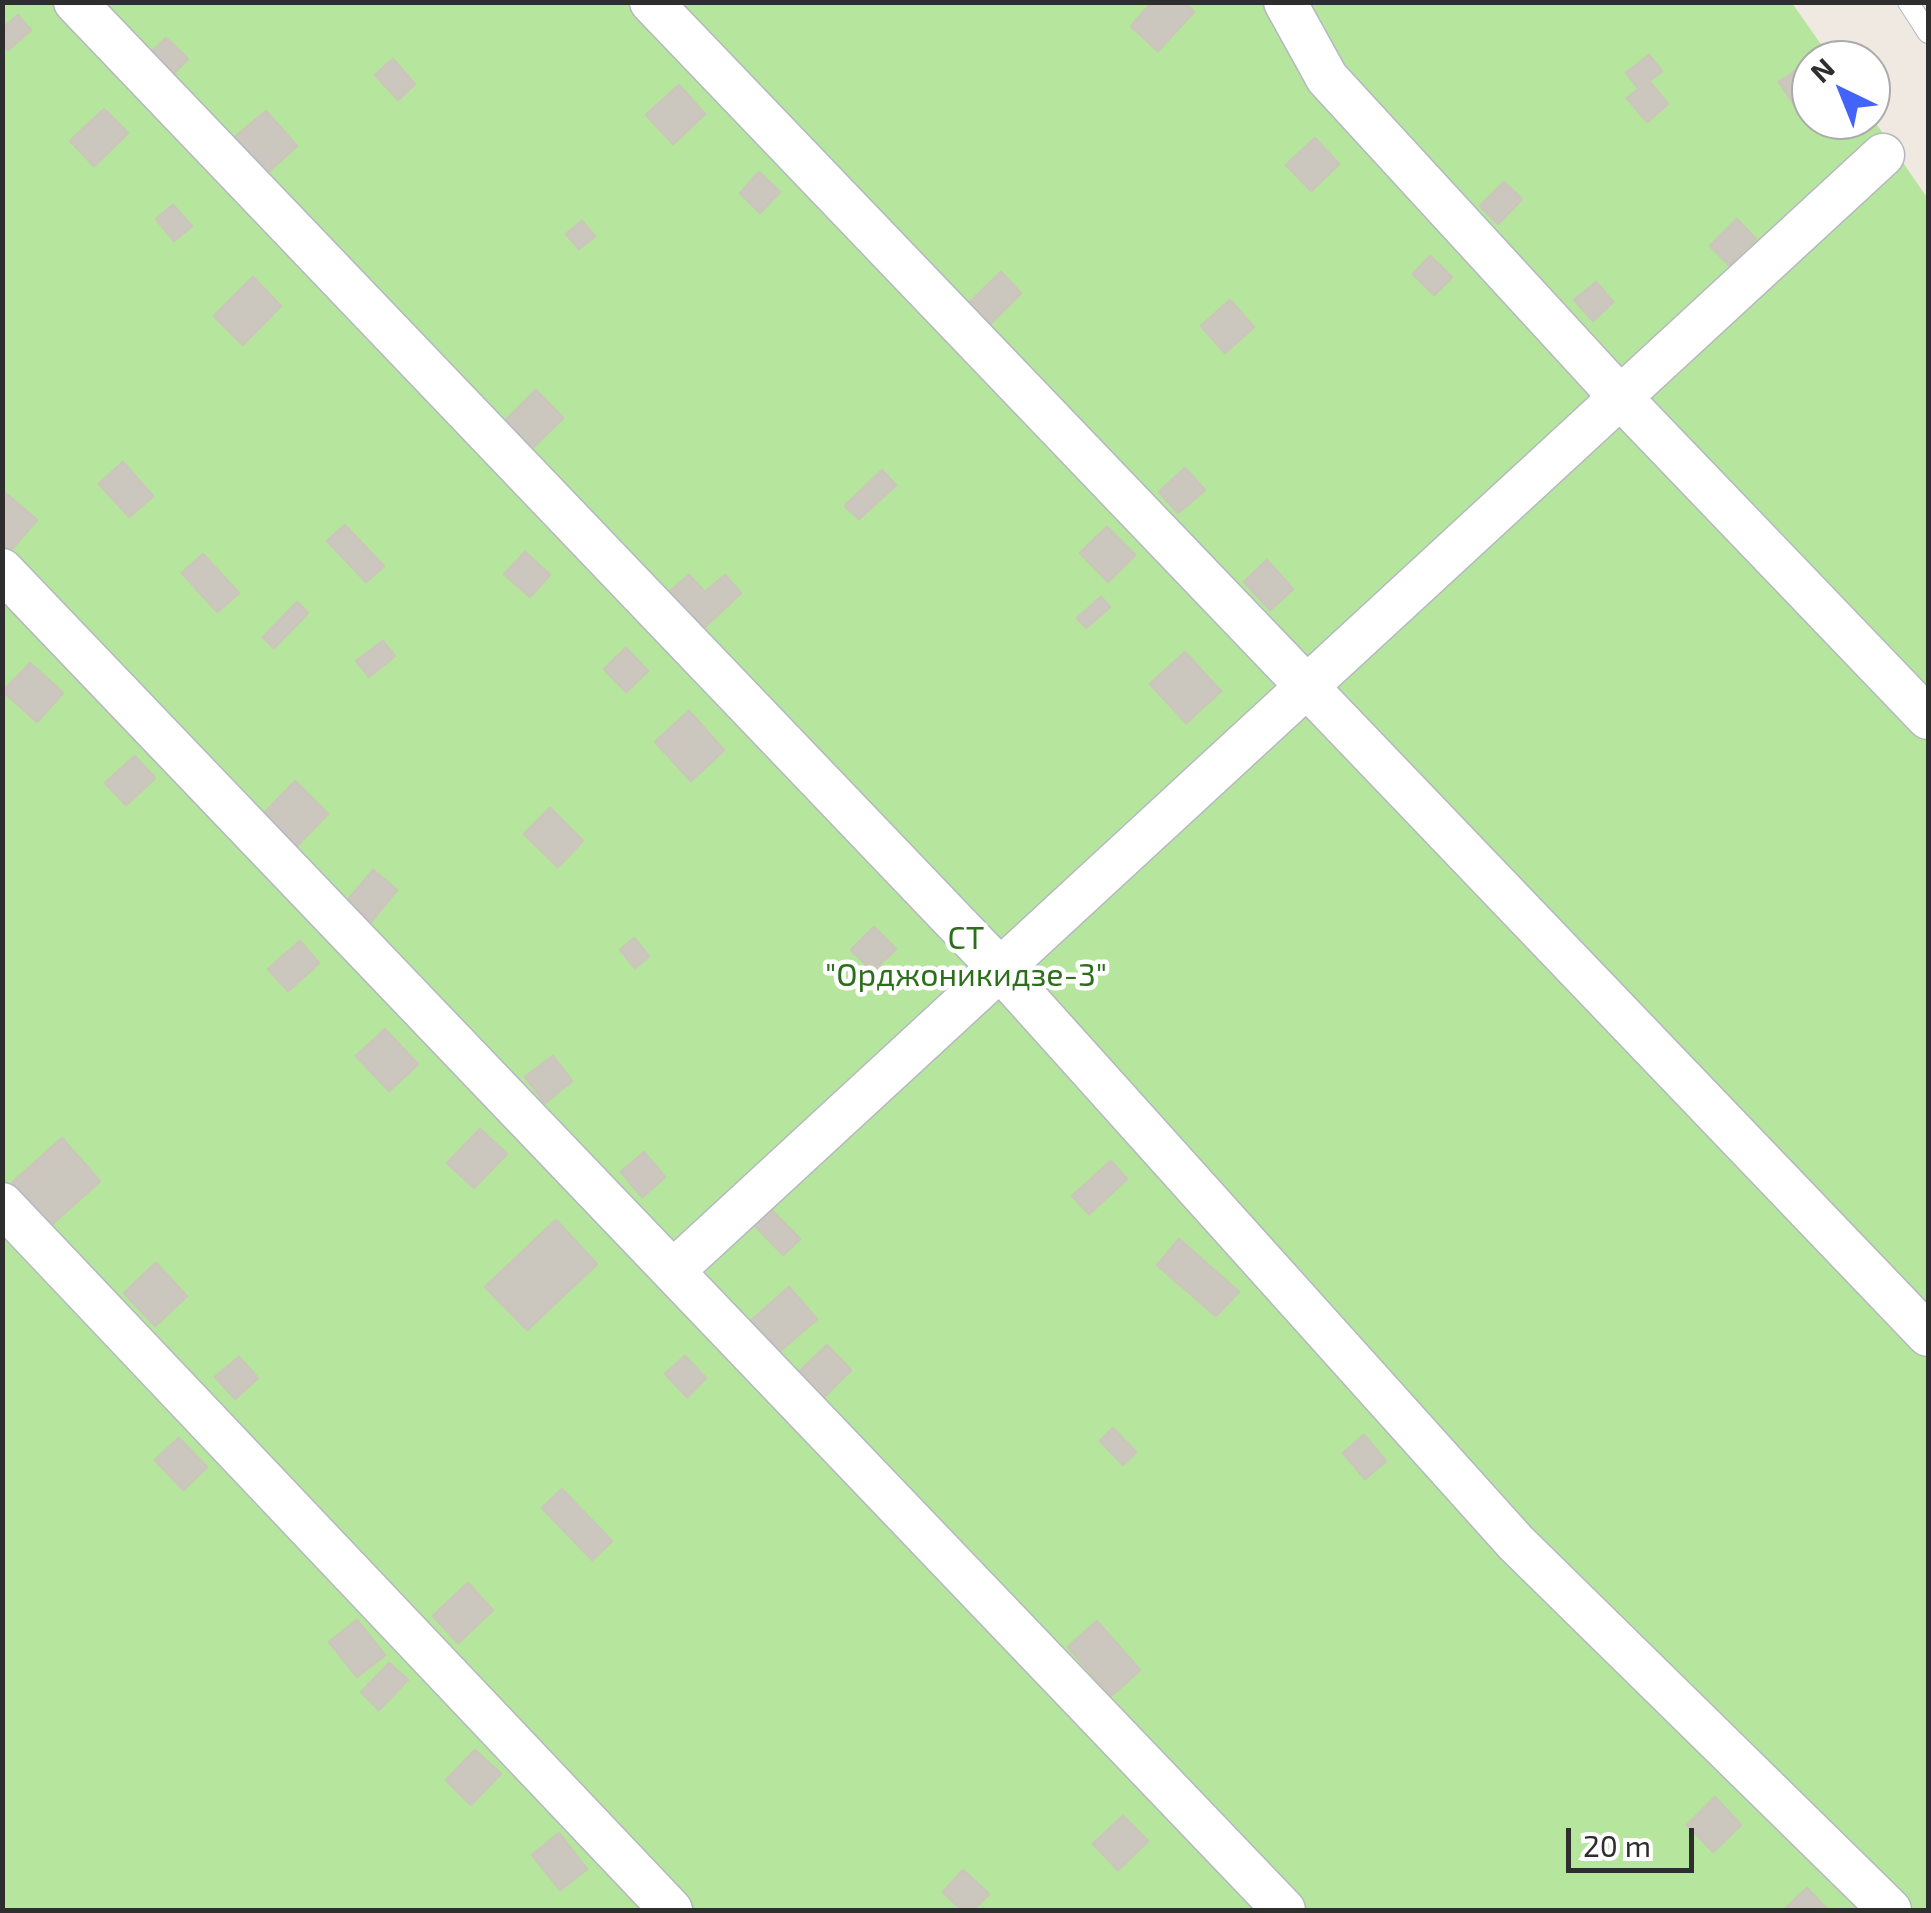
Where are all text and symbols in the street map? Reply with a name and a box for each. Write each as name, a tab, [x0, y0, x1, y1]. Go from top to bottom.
north arrow	[1791, 40, 1891, 140]
text: N	[1803, 50, 1841, 89]
park label: СТ "Орджоникидзе-3"	[825, 919, 1107, 994]
scale bar	[1571, 1808, 1698, 1870]
text: 20 m	[1583, 1827, 1651, 1863]

